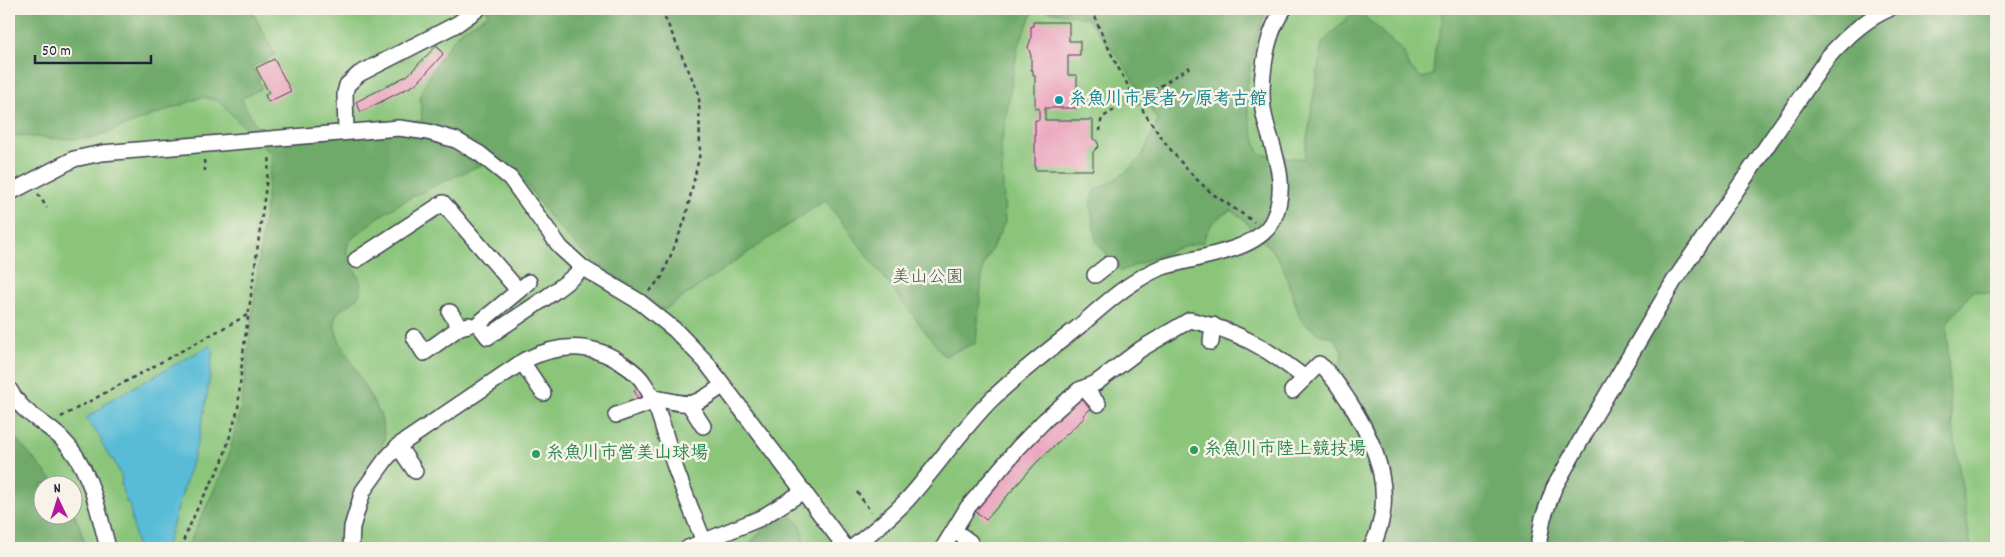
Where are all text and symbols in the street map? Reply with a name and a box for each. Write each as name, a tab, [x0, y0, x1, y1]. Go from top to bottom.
scale bar	[35, 32, 151, 64]
text: 50 m	[42, 41, 71, 63]
place label: 糸魚川市長者ケ原考古館	[1069, 88, 1267, 113]
marker: 糸魚川市長者ケ原考古館	[1053, 94, 1065, 106]
park label: 美山公園	[892, 266, 964, 291]
place label: 糸魚川市陸上競技場	[1204, 438, 1366, 463]
place label: 糸魚川市営美山球場	[546, 442, 708, 467]
marker: 糸魚川市陸上競技場	[1188, 444, 1200, 456]
marker: 糸魚川市営美山球場	[530, 448, 542, 460]
north arrow	[32, 474, 82, 524]
text: N	[53, 479, 61, 499]

